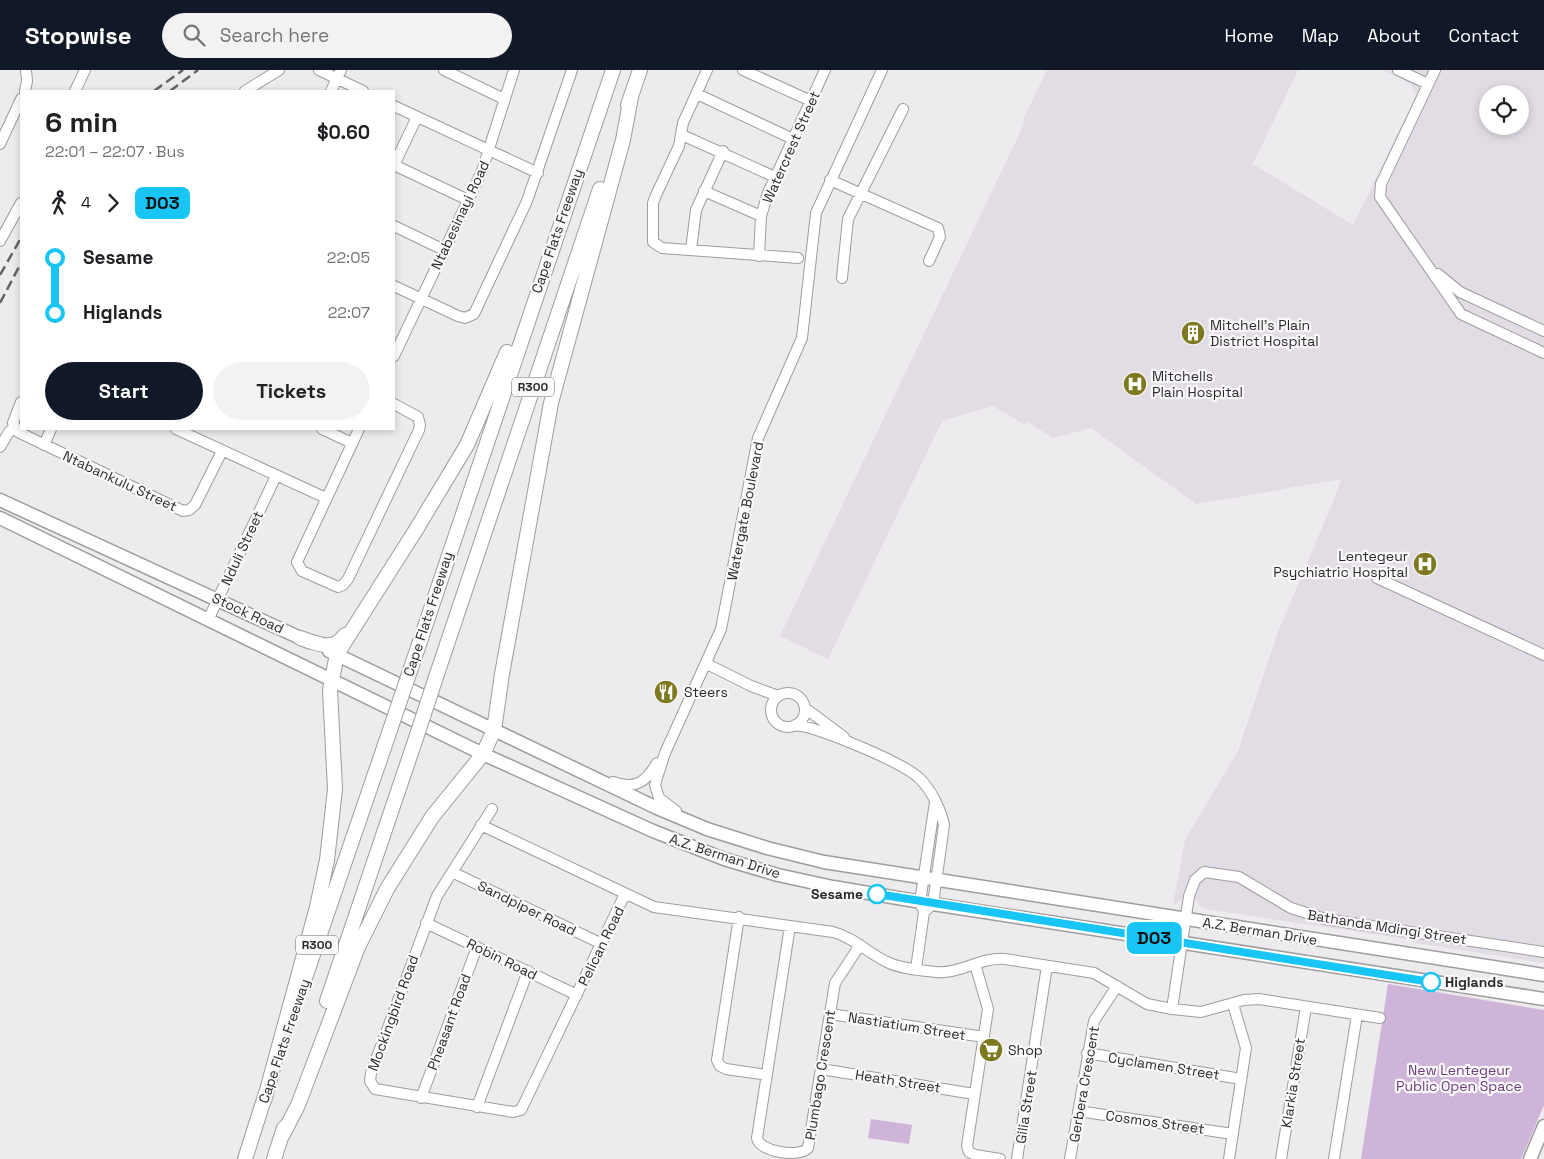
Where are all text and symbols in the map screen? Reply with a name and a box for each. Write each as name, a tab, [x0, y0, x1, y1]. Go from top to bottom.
search box	[162, 13, 512, 58]
text: Stopwise	[25, 20, 132, 51]
icon: search	[180, 21, 208, 49]
text: Search here	[220, 23, 329, 48]
text: Home	[1225, 24, 1274, 47]
text: Map	[1302, 24, 1339, 47]
text: About	[1367, 24, 1421, 47]
text: Contact	[1449, 24, 1519, 47]
map controls	[1479, 85, 1529, 135]
button: locate	[1479, 85, 1529, 135]
street label: Watercrest Street	[758, 88, 824, 206]
text: 6 min	[45, 104, 118, 140]
text: $0.60	[317, 120, 370, 145]
text: 22:01 – 22:07 · Bus	[45, 141, 185, 162]
street label: Ntabesinayi Road	[427, 158, 493, 272]
street label: Cape Flats Freeway	[527, 166, 587, 296]
icon: walk	[45, 189, 73, 217]
icon: forward	[99, 189, 127, 217]
text: D03	[145, 191, 180, 214]
text: 4	[81, 192, 91, 213]
text: Sesame	[83, 245, 154, 270]
text: 22:05	[327, 247, 370, 268]
text: Higlands	[83, 300, 162, 325]
text: 22:07	[328, 302, 370, 323]
place label: Mitchell's Plain District Hospital	[1210, 316, 1319, 350]
building icon: Mitchell's Plain District Hospital	[1180, 320, 1206, 346]
button: Start	[45, 362, 203, 420]
button: Tickets	[213, 362, 370, 420]
place label: Mitchells Plain Hospital	[1152, 367, 1243, 401]
hospital icon: Mitchells Plain Hospital	[1122, 371, 1148, 397]
road number: R300	[512, 378, 554, 396]
street label: Watergate Boulevard	[723, 440, 767, 582]
street label: Ntabankulu Street	[60, 447, 180, 515]
street label: Nduli Street	[217, 508, 267, 588]
place label: Lentegeur Psychiatric Hospital	[1273, 547, 1408, 581]
street label: Cape Flats Freeway	[399, 549, 457, 679]
hospital icon: Lentegeur Psychiatric Hospital	[1412, 551, 1438, 577]
street label: Stock Road	[209, 589, 287, 637]
restaurant icon: Steers	[653, 679, 679, 705]
place label: Steers	[684, 683, 728, 701]
street label: A.Z. Berman Drive	[667, 830, 783, 882]
street label: Sandpiper Road	[475, 876, 579, 940]
marker: Sesame	[867, 884, 887, 904]
place label: Sesame	[811, 885, 863, 903]
street label: Pelican Road	[574, 903, 628, 989]
street label: Bathanda Mdingi Street	[1306, 906, 1468, 948]
street label: A.Z. Berman Drive	[1201, 913, 1319, 949]
line badge: D03	[1125, 922, 1183, 954]
text: D03	[1137, 926, 1171, 949]
street label: Robin Road	[464, 934, 540, 984]
road number: R300	[296, 936, 338, 954]
street label: Mockingbird Road	[364, 953, 422, 1073]
street label: Pheasant Road	[423, 971, 475, 1073]
marker: Higlands	[1421, 972, 1441, 992]
place label: Higlands	[1445, 973, 1504, 991]
street label: Cape Flats Freeway	[254, 976, 314, 1106]
street label: Nastiatium Street	[847, 1008, 967, 1044]
street label: Plumbago Crescent	[801, 1009, 839, 1141]
street label: Gerbera Crescent	[1065, 1024, 1103, 1144]
supermarket icon: Shop	[978, 1037, 1004, 1063]
street label: Klarkia Street	[1277, 1037, 1309, 1129]
place label: Shop	[1008, 1041, 1043, 1059]
street label: Cyclamen Street	[1107, 1048, 1221, 1084]
park label: New Lentegeur Public Open Space	[1396, 1061, 1522, 1095]
street label: Heath Street	[854, 1065, 942, 1097]
street label: Gilia Street	[1011, 1069, 1041, 1145]
street label: Cosmos Street	[1104, 1106, 1206, 1138]

